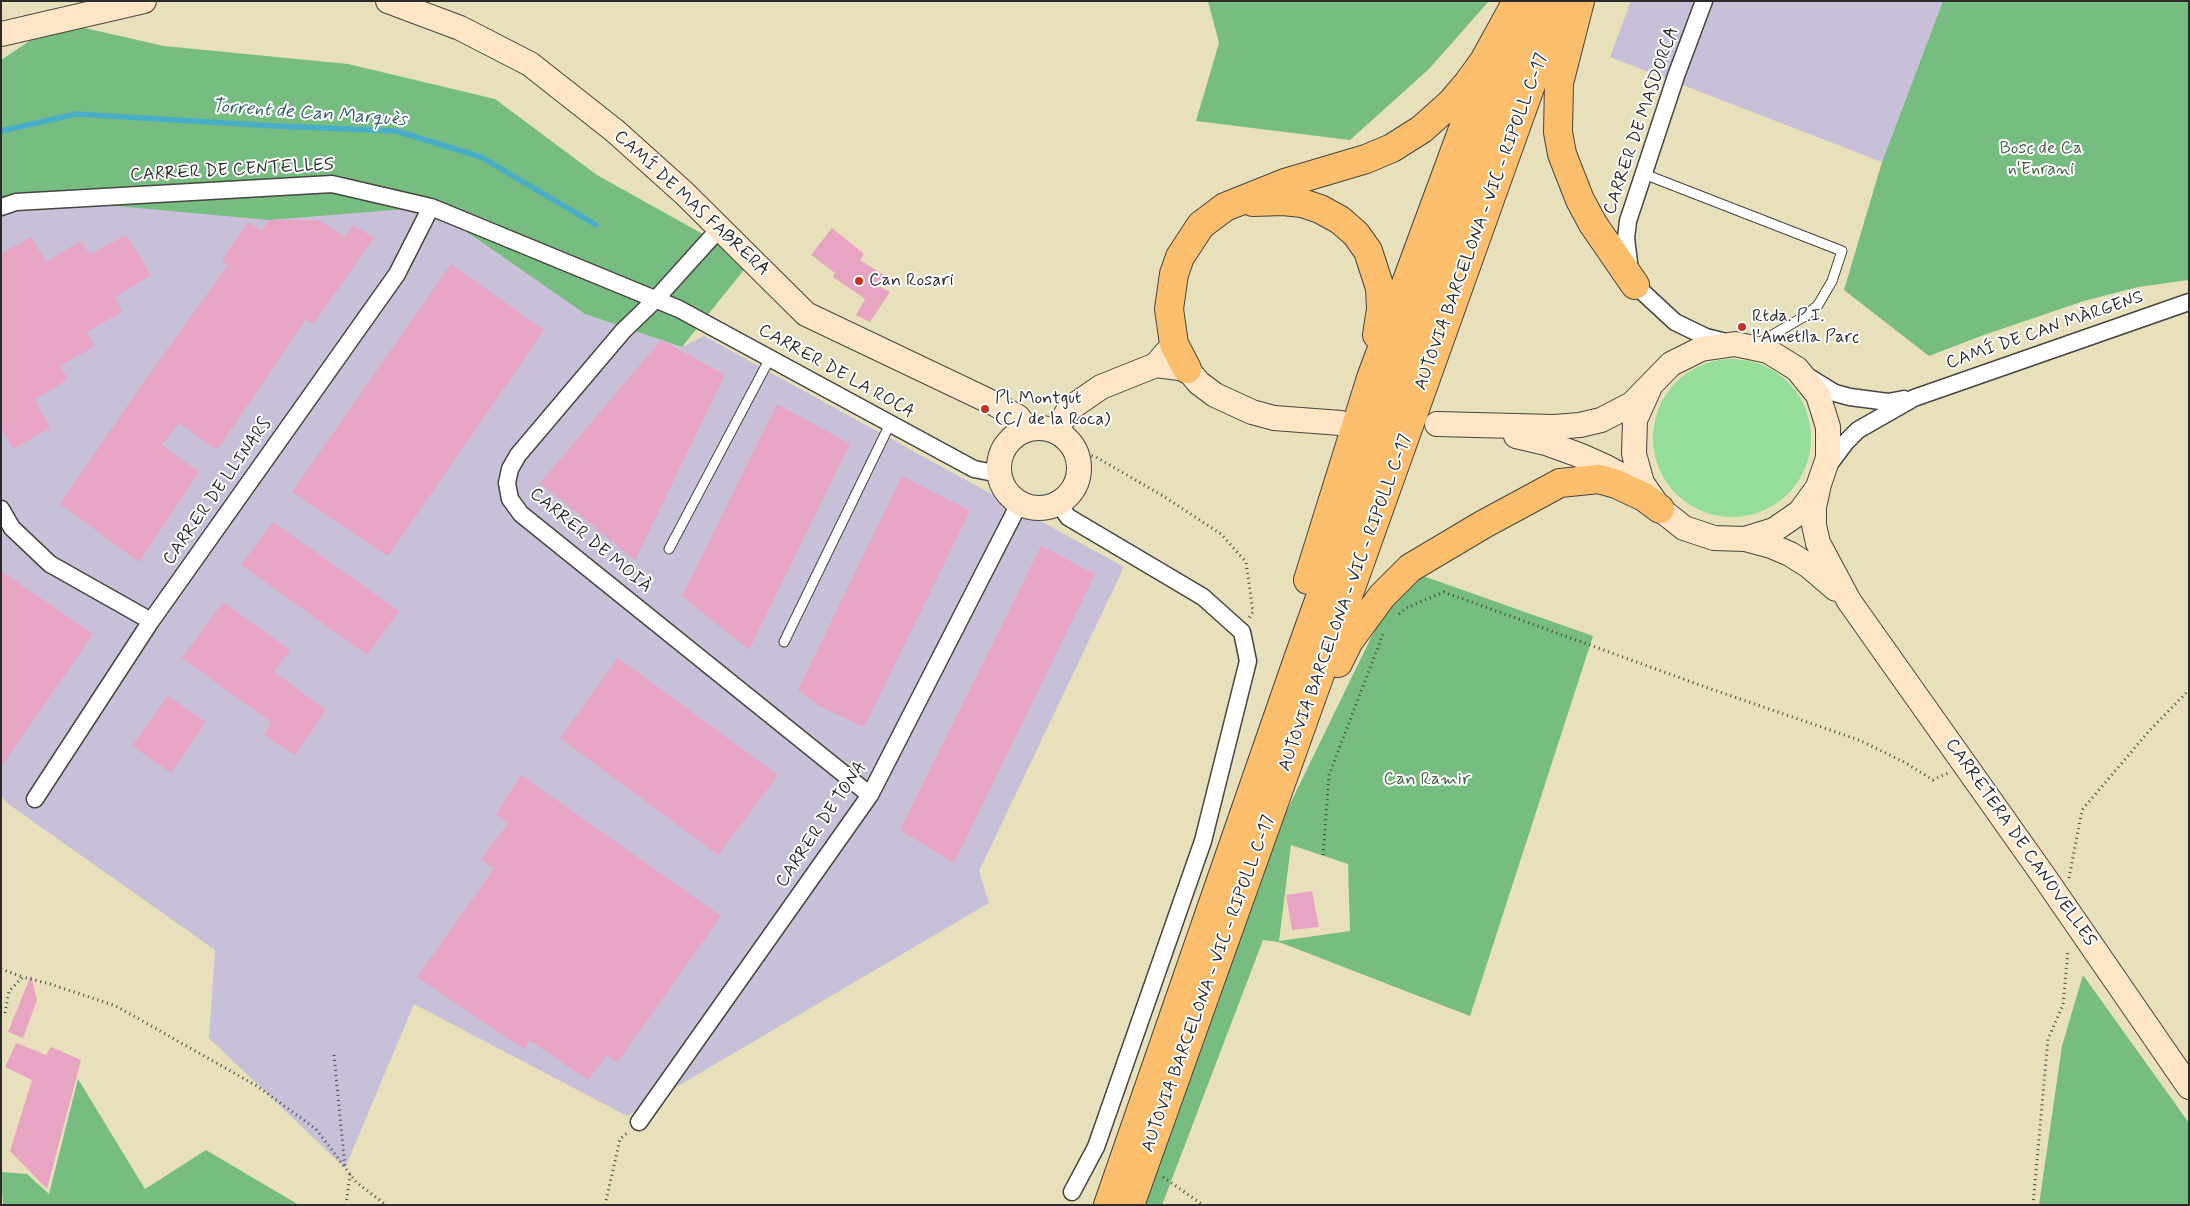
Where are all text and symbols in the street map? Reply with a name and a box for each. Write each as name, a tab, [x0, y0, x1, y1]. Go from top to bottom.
street label: CARRER DE MASDORCA	[1600, 24, 1684, 218]
street label: AUTOVIA BARCELONA - VIC - RIPOLL C-17	[1411, 51, 1553, 393]
water label: Torrent de Can Marquès	[211, 96, 407, 132]
street label: CAMÍ DE MAS FABRERA	[609, 126, 773, 282]
park label: Bosc de Ca n'Enrani	[1999, 138, 2083, 180]
street label: CARRER DE CENTELLES	[129, 155, 335, 187]
place label: Can Rosari	[869, 270, 954, 292]
marker: Can Rosari	[853, 275, 865, 287]
street label: CAMÍ DE CAN MÀRGENS	[1943, 287, 2147, 375]
place label: Rtda. P.I. l'Ametlla Parc	[1752, 306, 1859, 348]
street label: CARRER DE LA ROCA	[754, 320, 918, 424]
marker: Rtda. P.I. l'Ametlla Parc	[1736, 321, 1748, 333]
place label: Pl. Montgut (C/ de la Roca)	[995, 388, 1110, 430]
marker: Pl. Montgut (C/ de la Roca)	[979, 403, 991, 415]
street label: CARRER DE LLINARS	[159, 414, 277, 570]
street label: AUTOVIA BARCELONA - VIC - RIPOLL C-17	[1275, 432, 1417, 774]
street label: CARRER DE MOIÀ	[524, 484, 656, 598]
street label: CARRETERA DE CANOVELLES	[1940, 735, 2100, 951]
street label: CARRER DE TONA	[772, 758, 872, 892]
park label: Can Ramir	[1384, 769, 1470, 791]
street label: AUTOVIA BARCELONA - VIC - RIPOLL C-17	[1138, 813, 1280, 1155]

